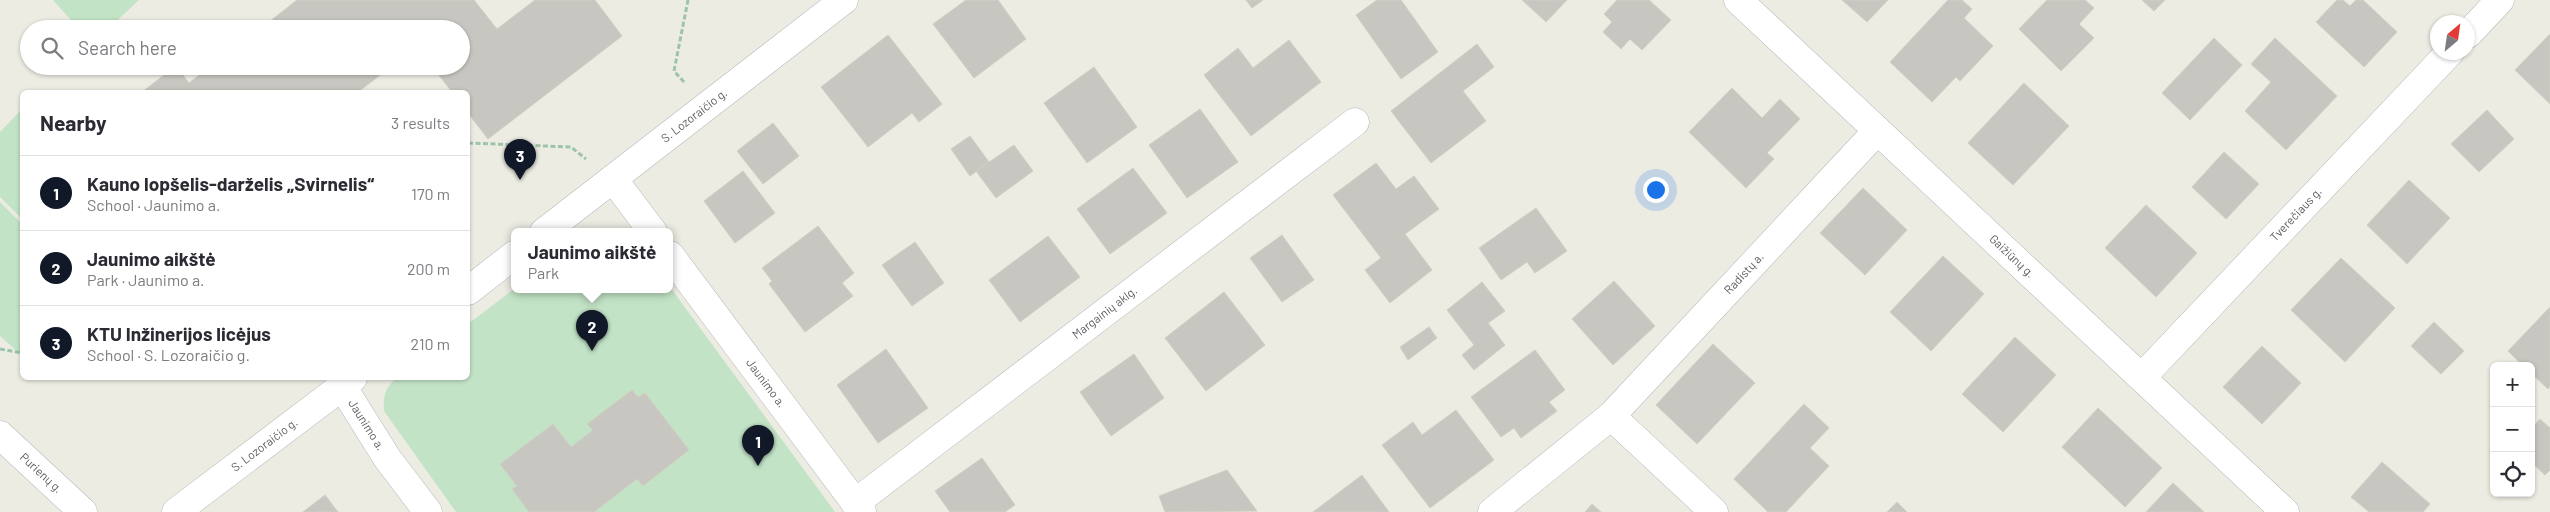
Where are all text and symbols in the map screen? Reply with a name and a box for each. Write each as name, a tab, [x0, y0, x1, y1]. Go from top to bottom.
north arrow	[2430, 15, 2475, 60]
search box	[20, 20, 470, 75]
icon: search	[38, 34, 66, 62]
text: Search here	[78, 36, 177, 59]
street label: S. Lozoraičio g.	[658, 85, 729, 145]
text: Nearby	[40, 110, 106, 135]
text: 3 results	[391, 113, 450, 132]
pin: 3	[504, 139, 536, 180]
text: Kauno lopšelis-darželis „Svirnelis“	[87, 172, 374, 195]
your location	[1643, 177, 1669, 203]
text: 1	[53, 184, 59, 203]
text: 170 m	[411, 184, 450, 203]
street label: Tverečiaus g.	[2267, 184, 2324, 244]
text: School · Jaunimo a.	[87, 195, 220, 214]
popup	[511, 228, 673, 293]
street label: Gaižiūnų g.	[1987, 231, 2038, 280]
text: Jaunimo aikštė	[528, 240, 656, 263]
text: Jaunimo aikštė	[87, 247, 216, 270]
street label: Radistų a.	[1721, 249, 1766, 296]
text: 2	[52, 259, 60, 278]
text: 200 m	[407, 259, 450, 278]
text: Park	[528, 263, 559, 282]
text: Park · Jaunimo a.	[87, 270, 205, 289]
street label: Margainių aklg.	[1069, 283, 1139, 341]
pin: 2	[576, 310, 608, 351]
text: KTU Inžinerijos licėjus	[87, 322, 271, 345]
text: 3	[52, 334, 60, 353]
text: 210 m	[411, 334, 450, 353]
text: School · S. Lozoraičio g.	[87, 345, 250, 364]
street label: Jaunimo a.	[744, 355, 789, 410]
map controls	[2490, 362, 2535, 497]
button: +	[2490, 362, 2535, 407]
street label: Jaunimo a.	[346, 396, 388, 452]
button: −	[2490, 407, 2535, 452]
street label: S. Lozoraičio g.	[228, 415, 300, 474]
pin: 1	[742, 425, 774, 466]
street label: Purienų g.	[18, 449, 66, 495]
button: locate	[2490, 452, 2535, 497]

